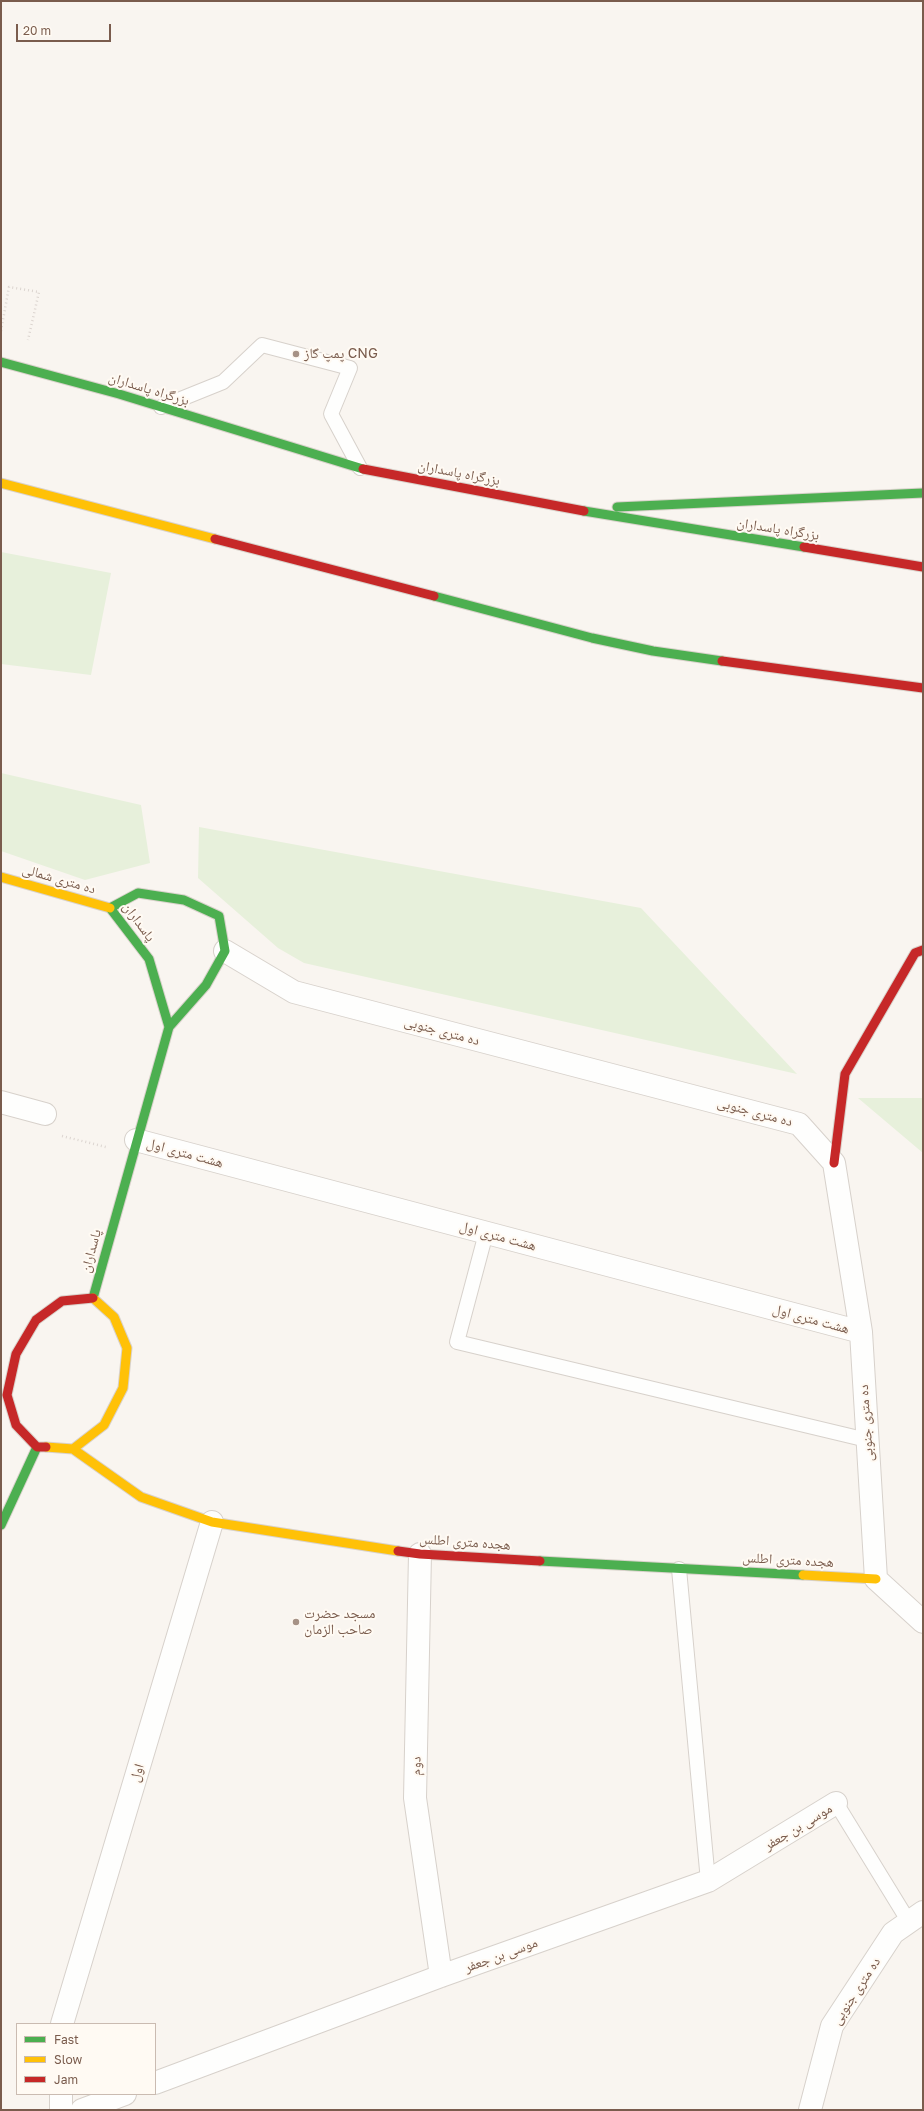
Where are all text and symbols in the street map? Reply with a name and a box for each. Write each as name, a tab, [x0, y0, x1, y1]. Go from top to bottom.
scale bar	[18, 16, 113, 42]
text: 20 m	[23, 23, 51, 38]
place label: پمپ گاز CNG	[304, 346, 378, 362]
marker: پمپ گاز CNG	[291, 349, 301, 359]
street label: بزرگراه پاسداران	[107, 369, 191, 409]
street label: بزرگراه پاسداران	[416, 457, 502, 489]
street label: بزرگراه پاسداران	[736, 514, 820, 544]
street label: ده متری شمالی	[20, 861, 98, 897]
street label: پاسداران	[119, 899, 159, 945]
street label: ده متری جنوبی	[403, 1013, 481, 1049]
street label: ده متری جنوبی	[716, 1094, 794, 1130]
street label: هشت متری اول	[145, 1135, 225, 1171]
street label: هشت متری اول	[458, 1218, 538, 1254]
street label: پاسداران	[77, 1227, 105, 1275]
street label: هشت متری اول	[771, 1301, 851, 1337]
street label: ده متری جنوبی	[855, 1384, 877, 1462]
street label: هجده متری اطلس	[419, 1530, 511, 1554]
street label: هجده متری اطلس	[742, 1549, 834, 1571]
place label: مسجد حضرت صاحب الزمان	[304, 1606, 375, 1638]
marker: مسجد حضرت صاحب الزمان	[291, 1617, 301, 1627]
street label: دوم	[407, 1756, 425, 1776]
street label: اول	[126, 1762, 148, 1784]
street label: موسی بن جعفر	[761, 1800, 835, 1854]
street label: موسی بن جعفر	[462, 1934, 540, 1976]
street label: ده متری جنوبی	[828, 1954, 884, 2028]
legend	[16, 2023, 156, 2095]
text: Fast	[54, 2032, 79, 2047]
text: Slow	[54, 2052, 82, 2067]
text: Jam	[54, 2072, 78, 2087]

